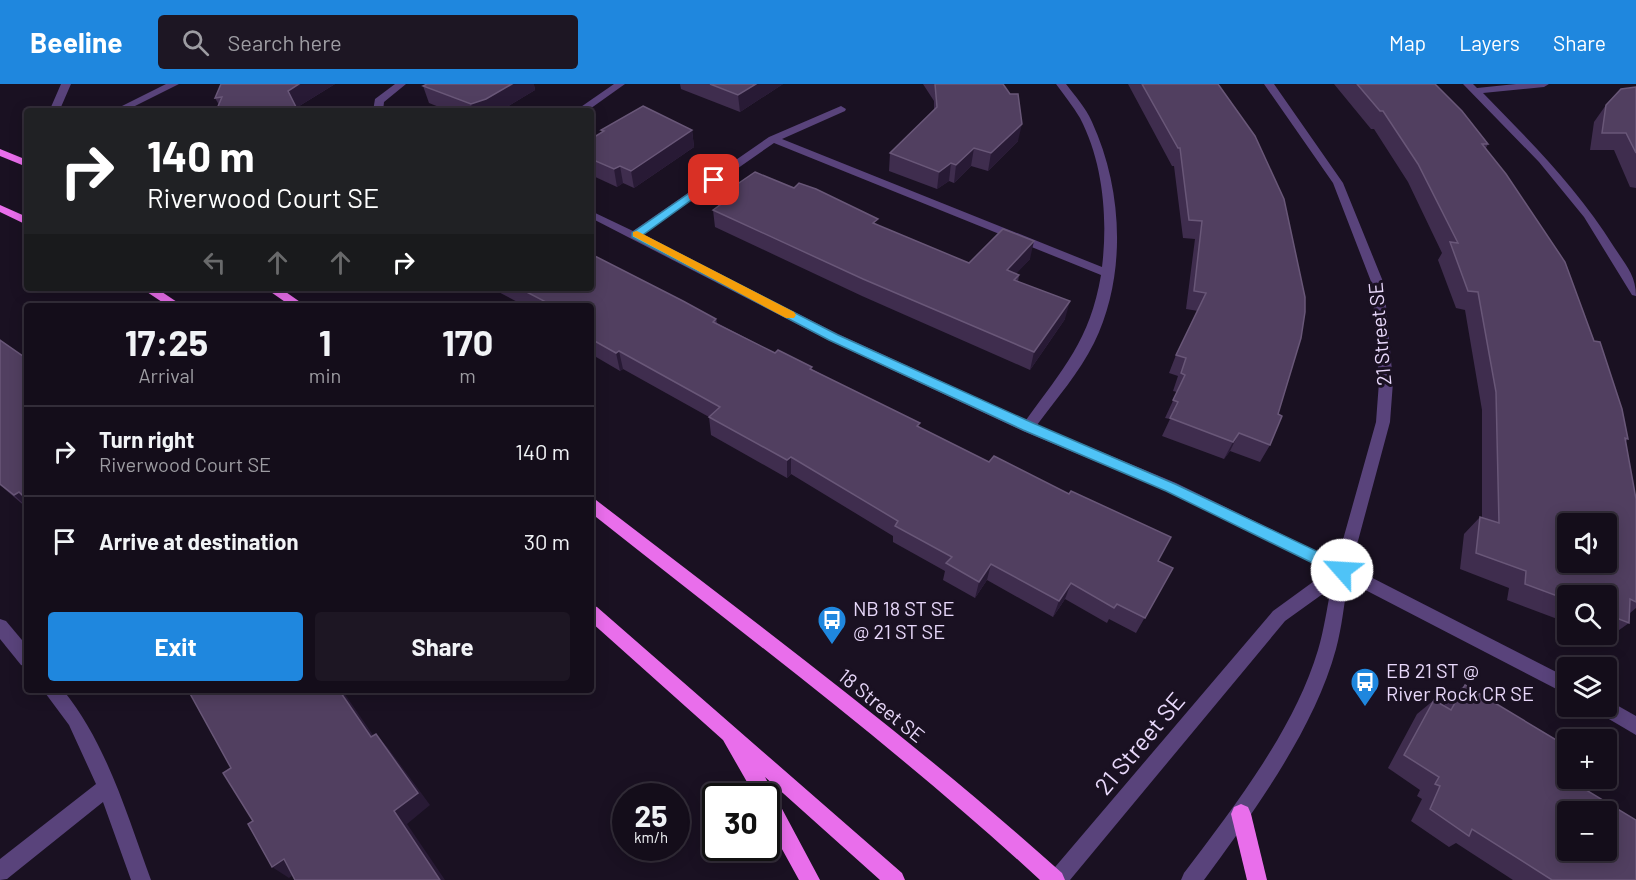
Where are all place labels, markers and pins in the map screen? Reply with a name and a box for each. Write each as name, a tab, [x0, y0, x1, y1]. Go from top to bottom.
pin	[688, 154, 739, 205]
place label: NB 18 ST SE @ 21 ST SE	[853, 596, 955, 643]
bus stop icon: NB 18 ST SE @ 21 ST SE	[816, 604, 848, 646]
place label: EB 21 ST @ River Rock CR SE	[1386, 658, 1534, 705]
bus stop icon: EB 21 ST @ River Rock CR SE	[1349, 666, 1381, 708]

